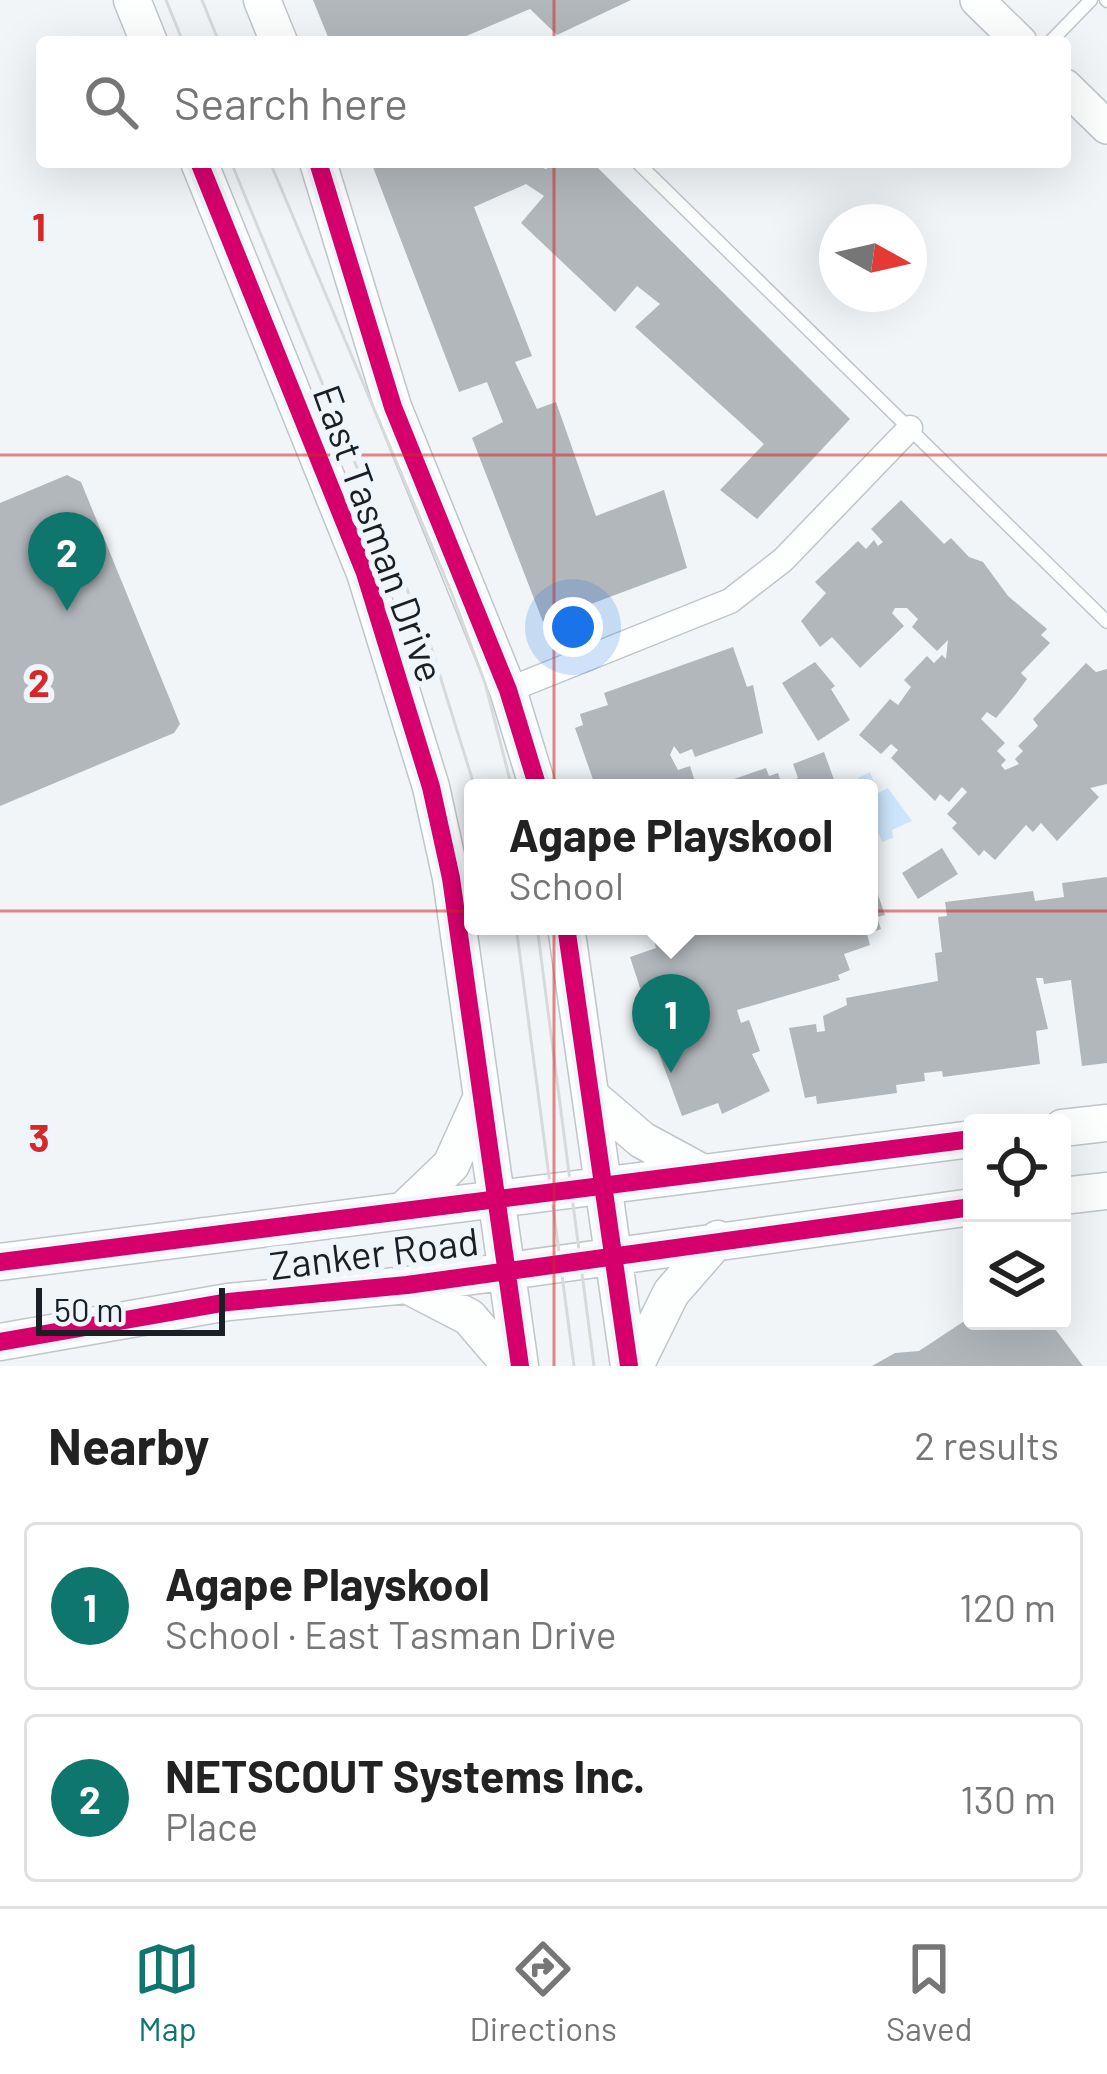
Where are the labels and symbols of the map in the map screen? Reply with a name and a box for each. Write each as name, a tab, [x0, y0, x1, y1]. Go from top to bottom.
text: 1	[32, 202, 46, 249]
north arrow	[819, 204, 927, 312]
street label: East Tasman Drive	[304, 378, 456, 688]
pin: 2	[28, 512, 106, 611]
your location	[543, 597, 603, 657]
text: 2	[28, 658, 50, 705]
pin: 1	[632, 974, 710, 1073]
text: 3	[28, 1113, 50, 1160]
street label: Zanker Road	[267, 1216, 481, 1288]
scale bar	[36, 1282, 225, 1335]

